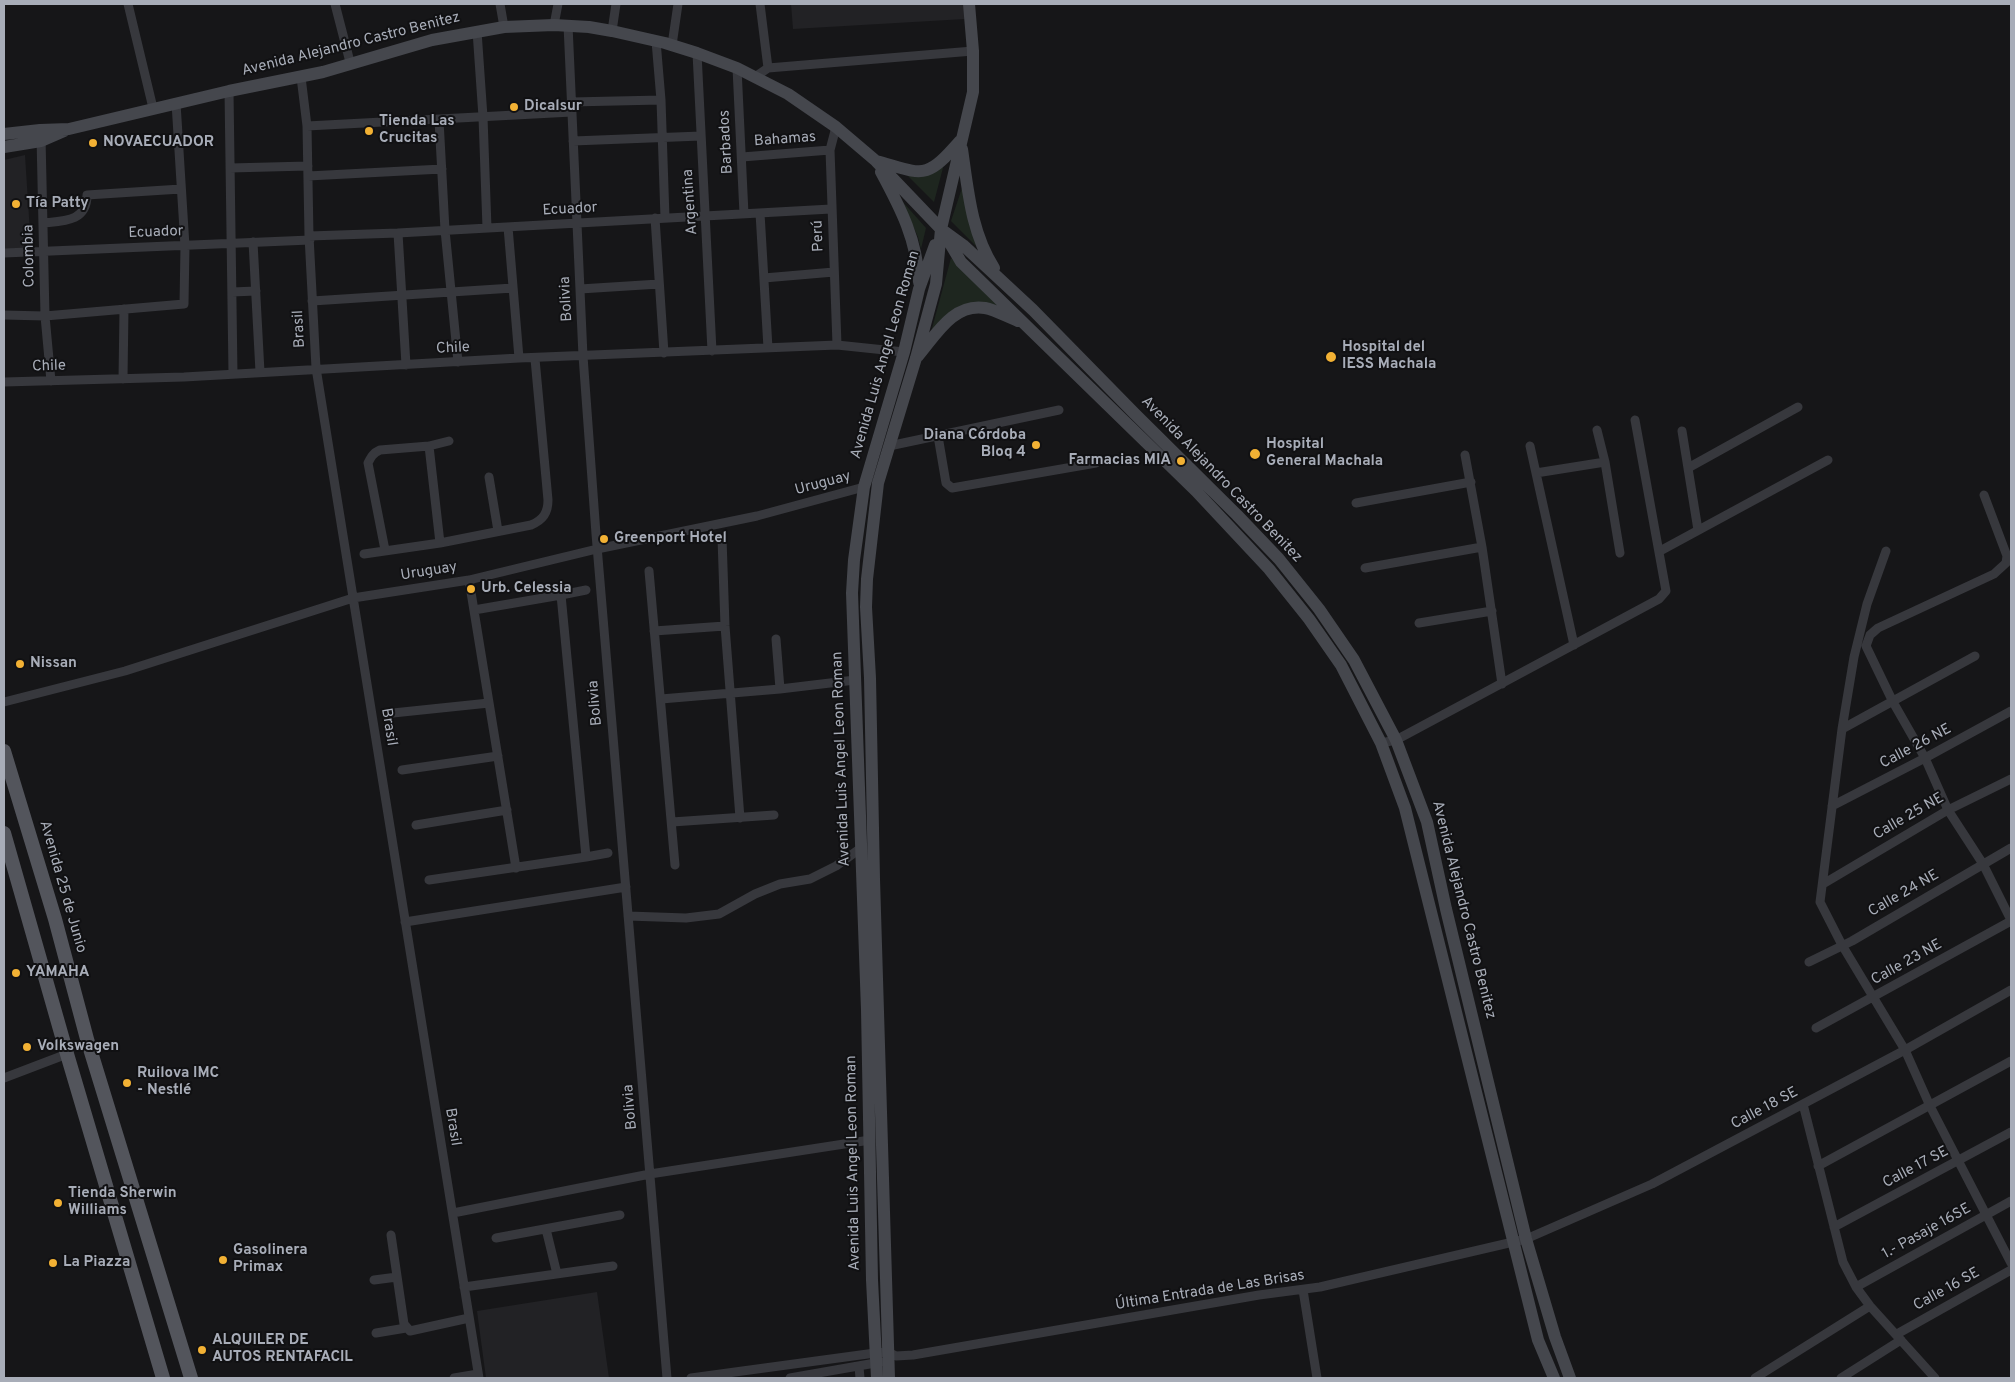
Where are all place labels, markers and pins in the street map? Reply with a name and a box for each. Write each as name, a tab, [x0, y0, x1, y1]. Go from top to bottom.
place label: Dicalsur	[524, 98, 582, 116]
marker: Dicalsur	[508, 101, 520, 113]
place label: Tienda Las Crucitas	[379, 113, 455, 148]
marker: Tienda Las Crucitas	[363, 125, 375, 137]
place label: NOVAECUADOR	[103, 134, 214, 152]
marker: NOVAECUADOR	[87, 137, 99, 149]
place label: Tía Patty	[26, 195, 89, 213]
marker: Tía Patty	[10, 198, 22, 210]
place label: Hospital del IESS Machala	[1342, 339, 1436, 374]
marker: Hospital del IESS Machala	[1324, 350, 1338, 364]
place label: Diana Córdoba Bloq 4	[924, 427, 1026, 462]
place label: Hospital General Machala	[1266, 436, 1383, 471]
marker: Diana Córdoba Bloq 4	[1030, 439, 1042, 451]
marker: Hospital General Machala	[1248, 447, 1262, 461]
place label: Farmacias MIA	[1069, 452, 1171, 470]
marker: Farmacias MIA	[1175, 455, 1187, 467]
place label: Greenport Hotel	[614, 530, 727, 548]
marker: Greenport Hotel	[598, 533, 610, 545]
place label: Urb. Celessia	[481, 580, 572, 598]
marker: Urb. Celessia	[465, 583, 477, 595]
place label: Nissan	[30, 655, 77, 673]
marker: Nissan	[14, 658, 26, 670]
place label: YAMAHA	[26, 964, 89, 982]
marker: YAMAHA	[10, 967, 22, 979]
place label: Volkswagen	[37, 1038, 119, 1056]
marker: Volkswagen	[21, 1041, 33, 1053]
place label: Ruilova IMC - Nestlé	[137, 1065, 219, 1100]
marker: Ruilova IMC - Nestlé	[121, 1077, 133, 1089]
place label: Tienda Sherwin Williams	[68, 1185, 177, 1220]
marker: Tienda Sherwin Williams	[52, 1197, 64, 1209]
place label: Gasolinera Primax	[233, 1242, 308, 1277]
place label: La Piazza	[63, 1254, 130, 1272]
marker: Gasolinera Primax	[217, 1254, 229, 1266]
marker: La Piazza	[47, 1257, 59, 1269]
place label: ALQUILER DE AUTOS RENTAFACIL	[212, 1332, 353, 1367]
marker: ALQUILER DE AUTOS RENTAFACIL	[196, 1344, 208, 1356]

